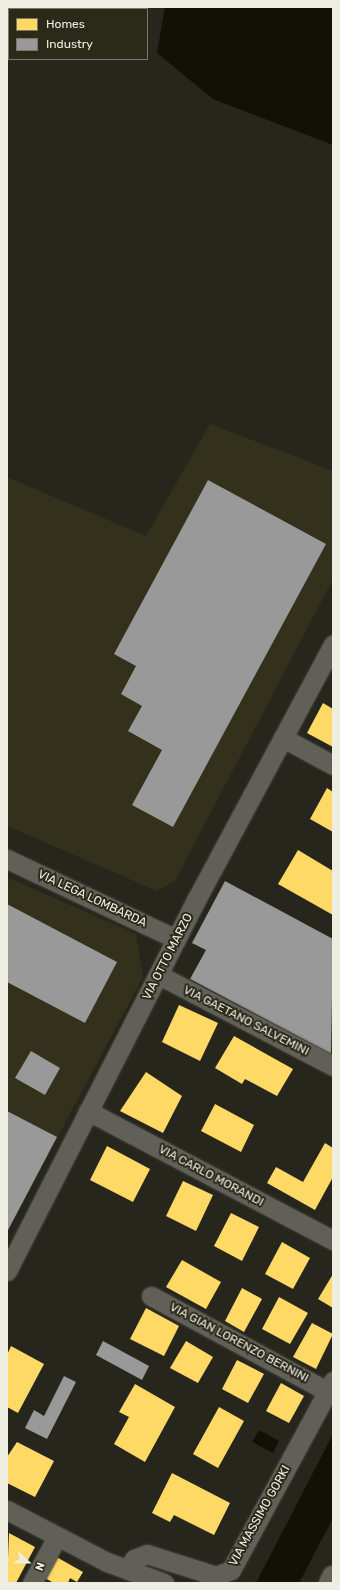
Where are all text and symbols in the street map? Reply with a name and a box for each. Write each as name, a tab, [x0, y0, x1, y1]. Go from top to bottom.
legend	[8, 8, 148, 60]
text: Homes	[46, 17, 85, 31]
text: Industry	[46, 37, 93, 51]
street label: VIA LEGA LOMBARDA	[35, 867, 149, 931]
street label: VIA OTTO MARZO	[140, 911, 196, 1003]
street label: VIA GAETANO SALVEMINI	[181, 983, 311, 1059]
street label: VIA CARLO MORANDI	[156, 1142, 266, 1210]
street label: VIA GIAN LORENZO BERNINI	[167, 1300, 311, 1386]
street label: VIA MASSIMO GORKI	[226, 1463, 294, 1569]
north arrow	[8, 1542, 48, 1582]
text: N	[32, 1560, 47, 1572]

